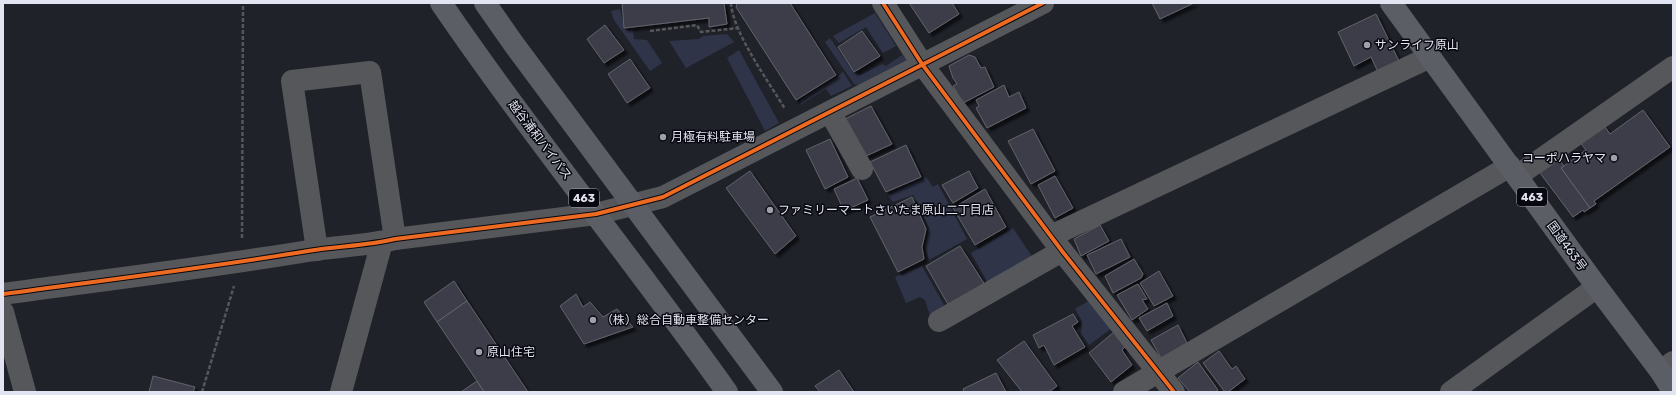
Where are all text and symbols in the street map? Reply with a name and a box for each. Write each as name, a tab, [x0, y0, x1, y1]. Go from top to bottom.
place label: サンライフ原山	[1375, 38, 1459, 52]
marker: サンライフ原山	[1362, 40, 1372, 50]
street label: 越谷浦和バイパス	[506, 98, 574, 182]
place label: 月極有料駐車場	[671, 130, 755, 144]
marker: 月極有料駐車場	[658, 132, 668, 142]
place label: コーポハラヤマ	[1522, 151, 1606, 165]
marker: コーポハラヤマ	[1609, 153, 1619, 163]
road number: 463	[1517, 188, 1547, 206]
road number: 463	[569, 189, 599, 207]
place label: ファミリーマートさいたま原山二丁目店	[778, 203, 994, 217]
marker: ファミリーマートさいたま原山二丁目店	[765, 205, 775, 215]
street label: 国道463号	[1544, 218, 1590, 274]
place label: （株）総合自動車整備センター	[601, 313, 769, 327]
marker: （株）総合自動車整備センター	[588, 315, 598, 325]
place label: 原山住宅	[487, 345, 535, 359]
marker: 原山住宅	[474, 347, 484, 357]

